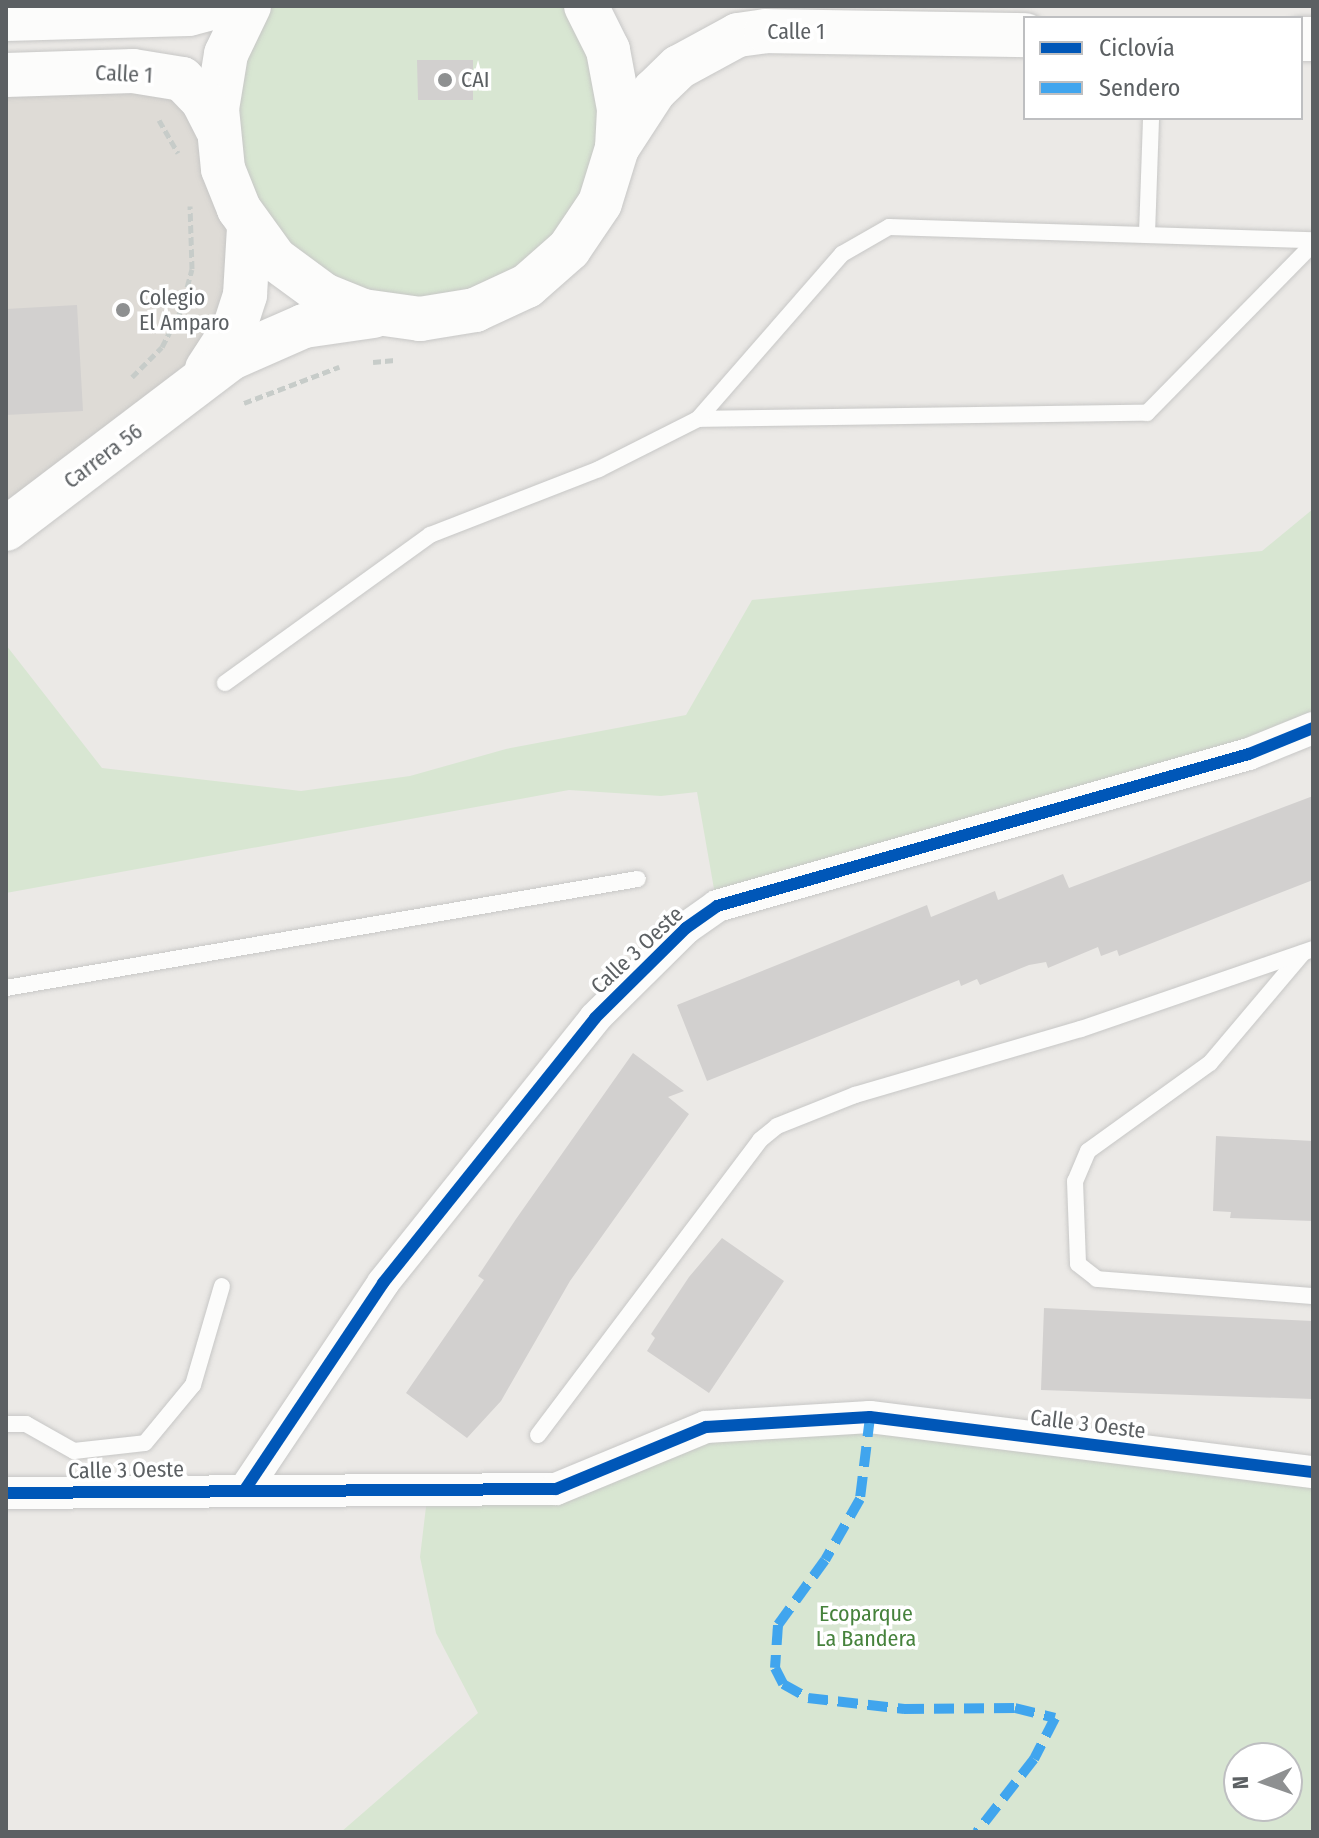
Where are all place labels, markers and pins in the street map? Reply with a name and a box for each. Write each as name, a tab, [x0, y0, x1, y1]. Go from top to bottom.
place label: CAI	[461, 67, 490, 93]
marker: CAI	[436, 71, 454, 89]
place label: Colegio El Amparo	[139, 284, 230, 336]
marker: Colegio El Amparo	[114, 301, 132, 319]

